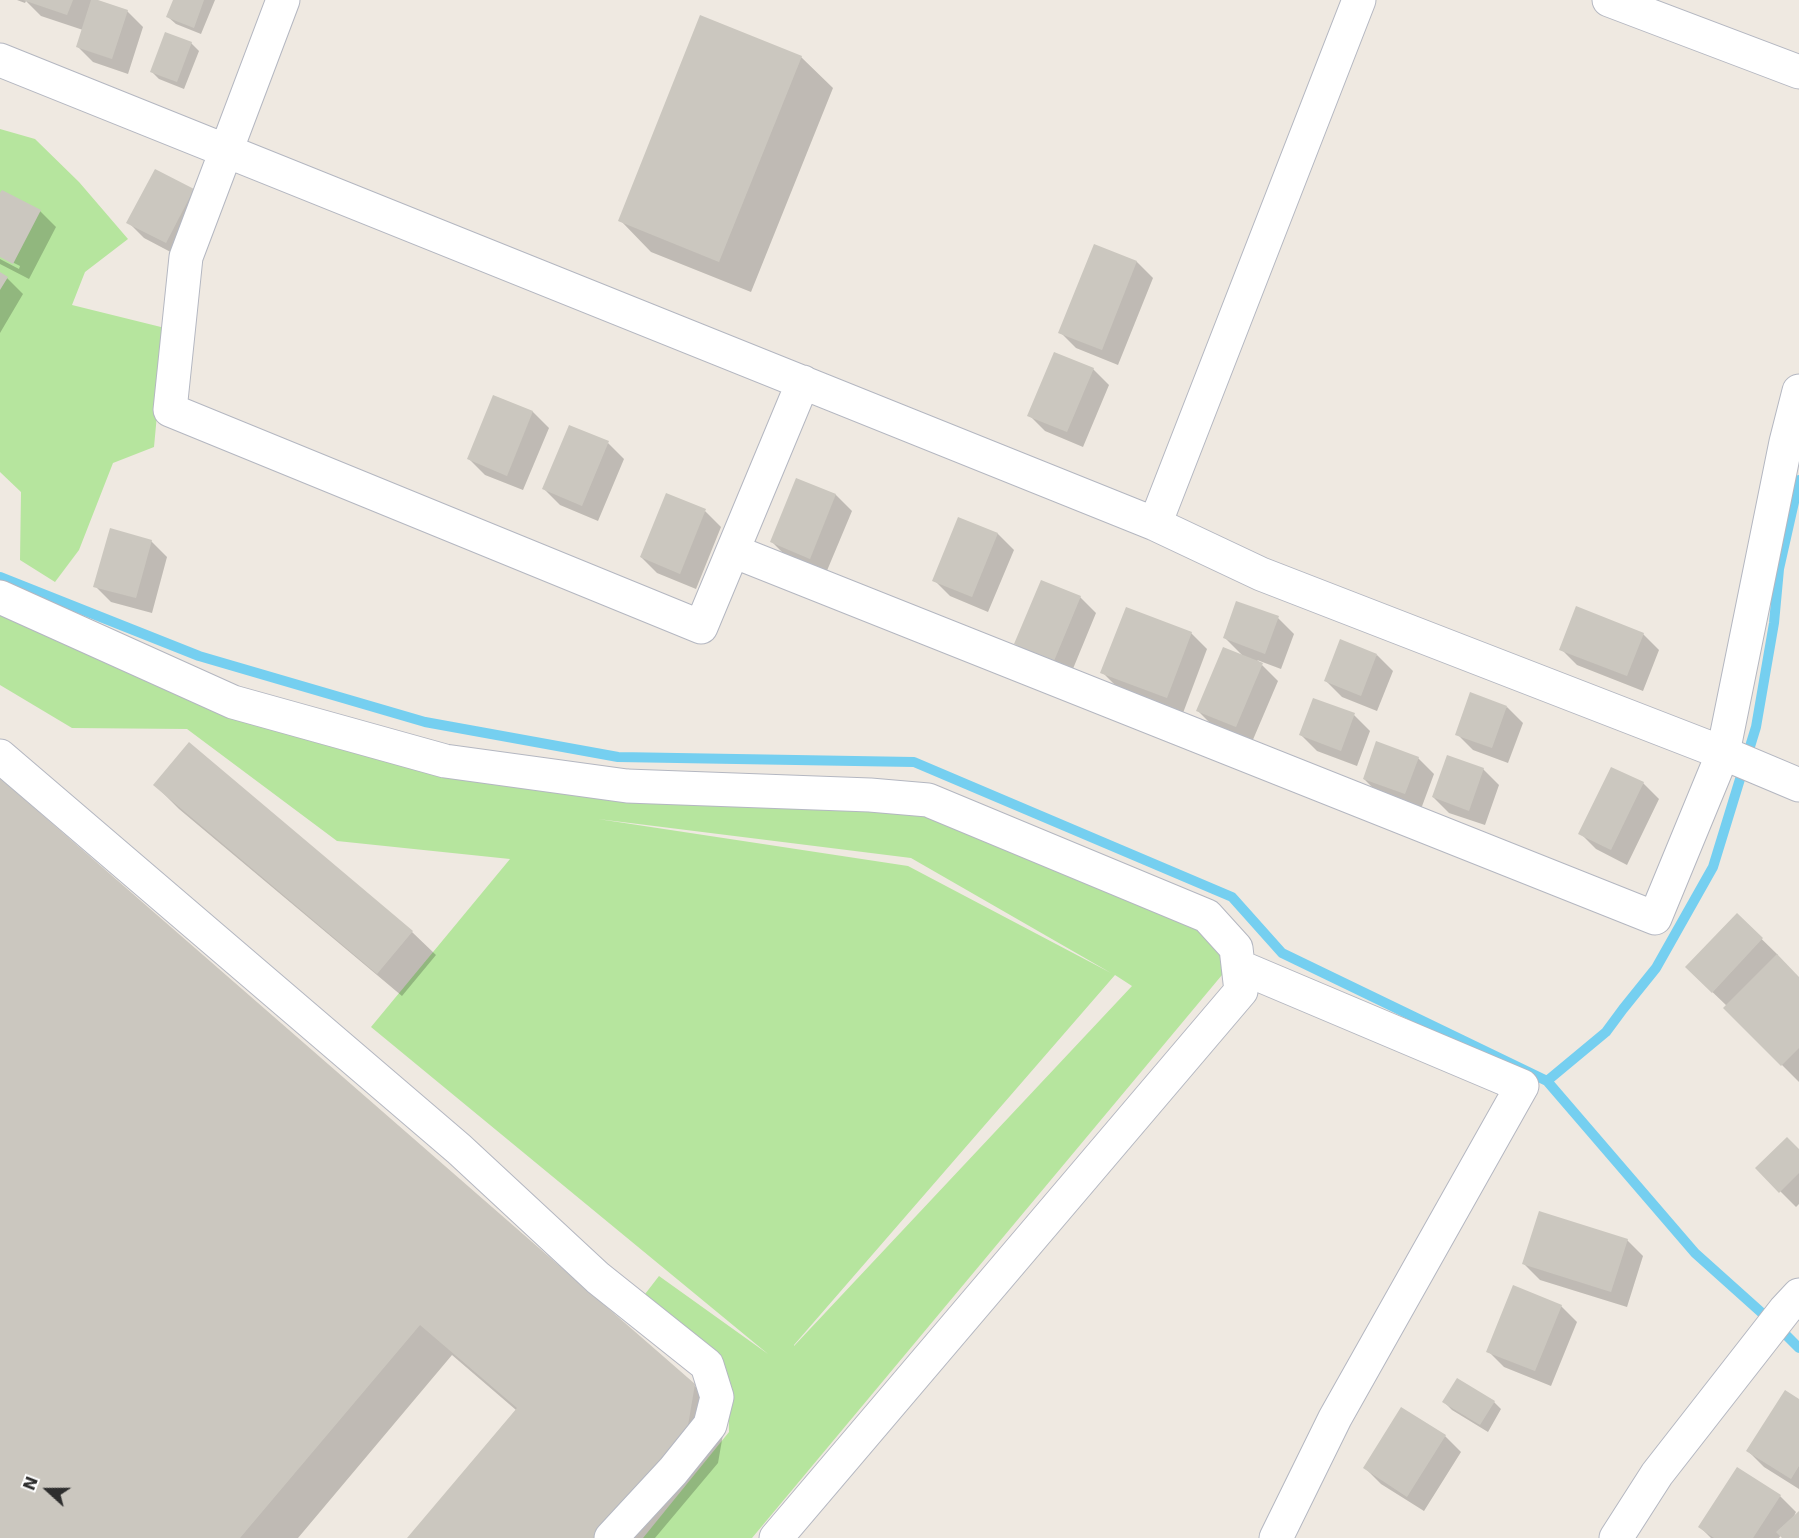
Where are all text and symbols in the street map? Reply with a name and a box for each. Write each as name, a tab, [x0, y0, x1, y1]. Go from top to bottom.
north arrow	[18, 1460, 78, 1520]
text: N	[19, 1474, 42, 1493]

